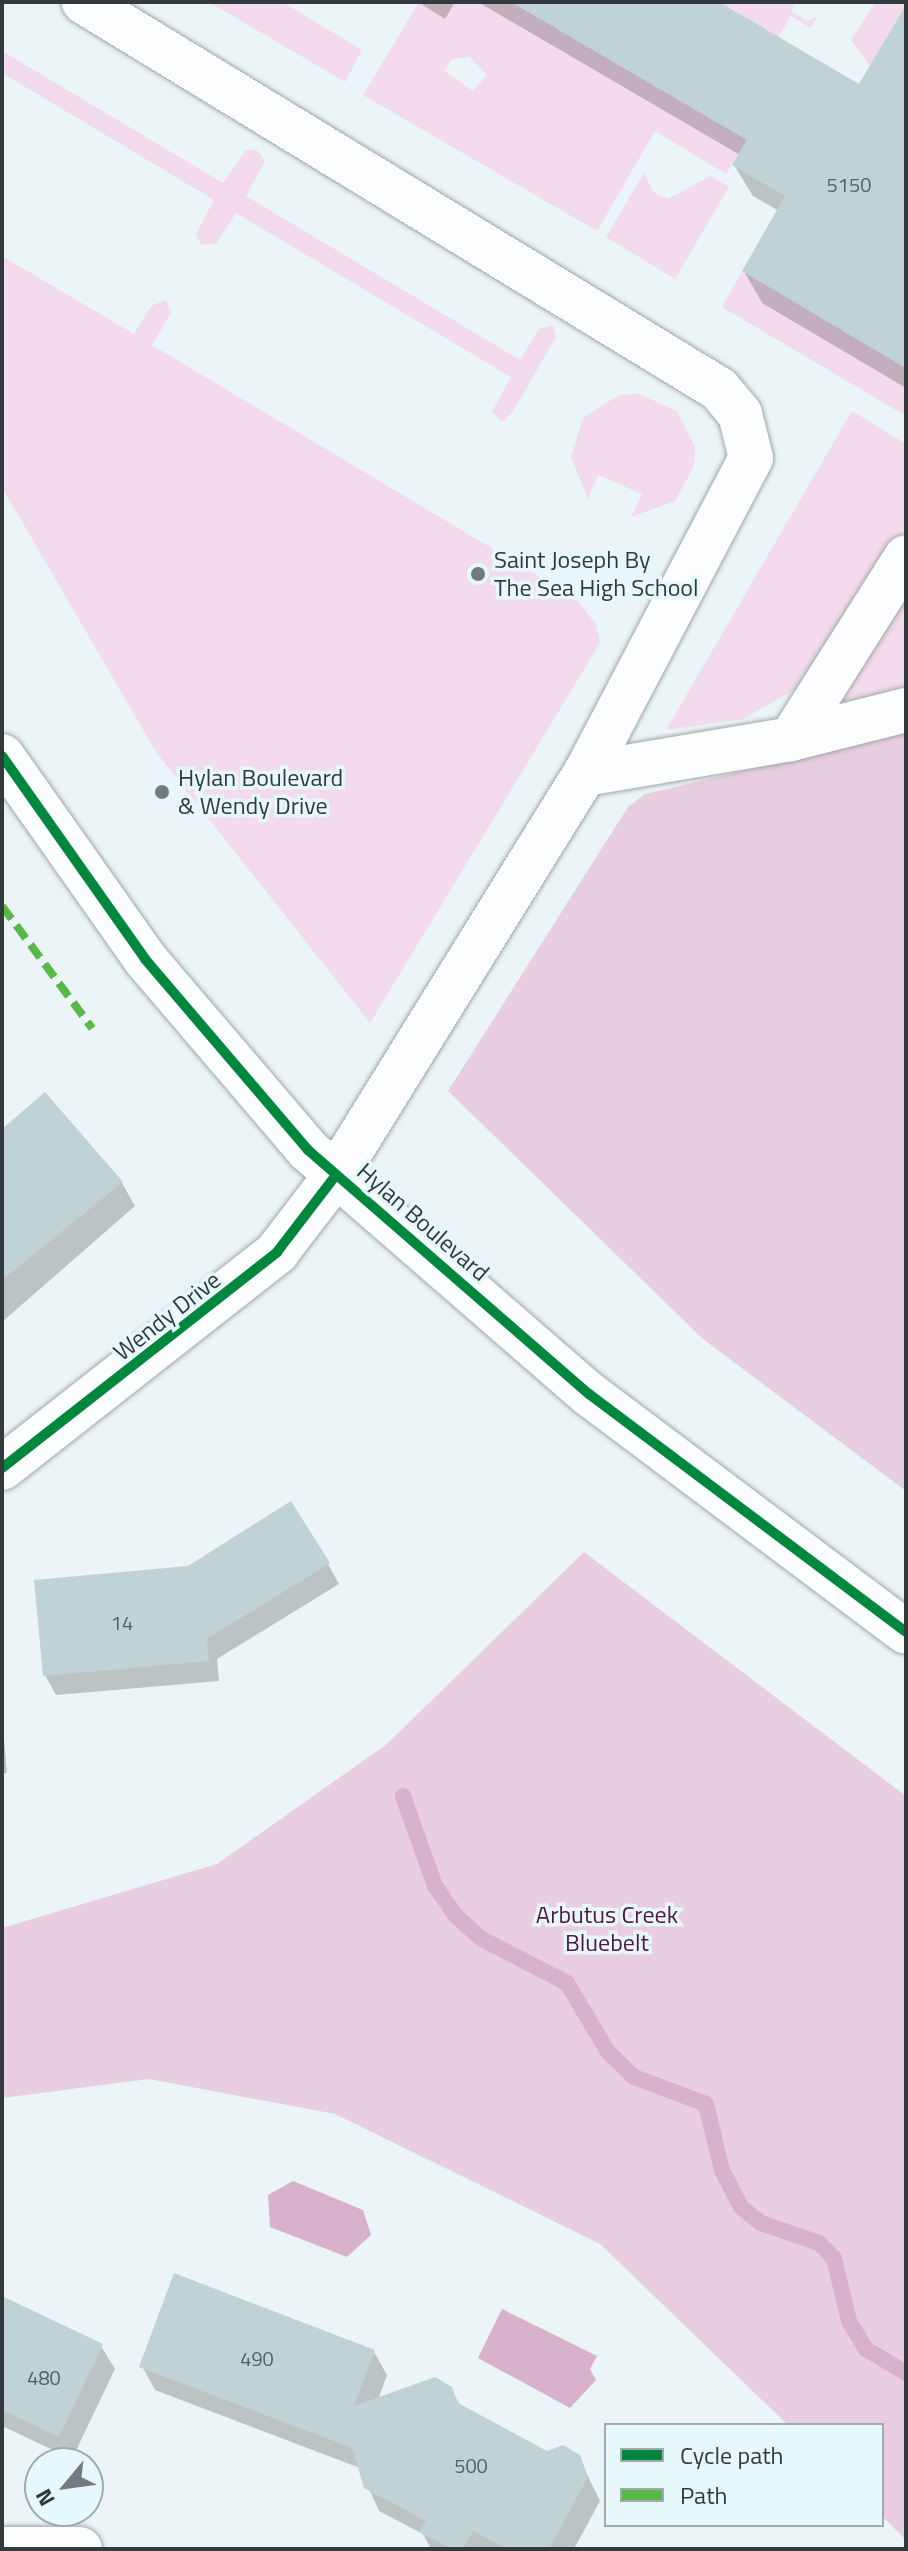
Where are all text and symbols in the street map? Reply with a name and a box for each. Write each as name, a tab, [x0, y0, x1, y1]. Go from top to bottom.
house number: 5150	[827, 172, 871, 196]
place label: Saint Joseph By The Sea High School	[494, 546, 699, 602]
marker: Saint Joseph By The Sea High School	[469, 565, 487, 583]
place label: Hylan Boulevard & Wendy Drive	[178, 764, 343, 820]
marker: Hylan Boulevard & Wendy Drive	[153, 783, 171, 801]
street label: Hylan Boulevard	[351, 1157, 495, 1287]
street label: Wendy Drive	[108, 1265, 226, 1367]
house number: 14	[111, 1610, 133, 1634]
park label: Arbutus Creek Bluebelt	[536, 1901, 678, 1957]
house number: 490	[240, 2346, 274, 2370]
house number: 480	[27, 2365, 61, 2389]
legend	[604, 2423, 884, 2527]
text: Cycle path	[680, 2437, 783, 2473]
north arrow	[24, 2447, 104, 2527]
house number: 500	[454, 2453, 488, 2477]
text: Path	[680, 2477, 727, 2513]
text: N	[26, 2483, 63, 2513]

